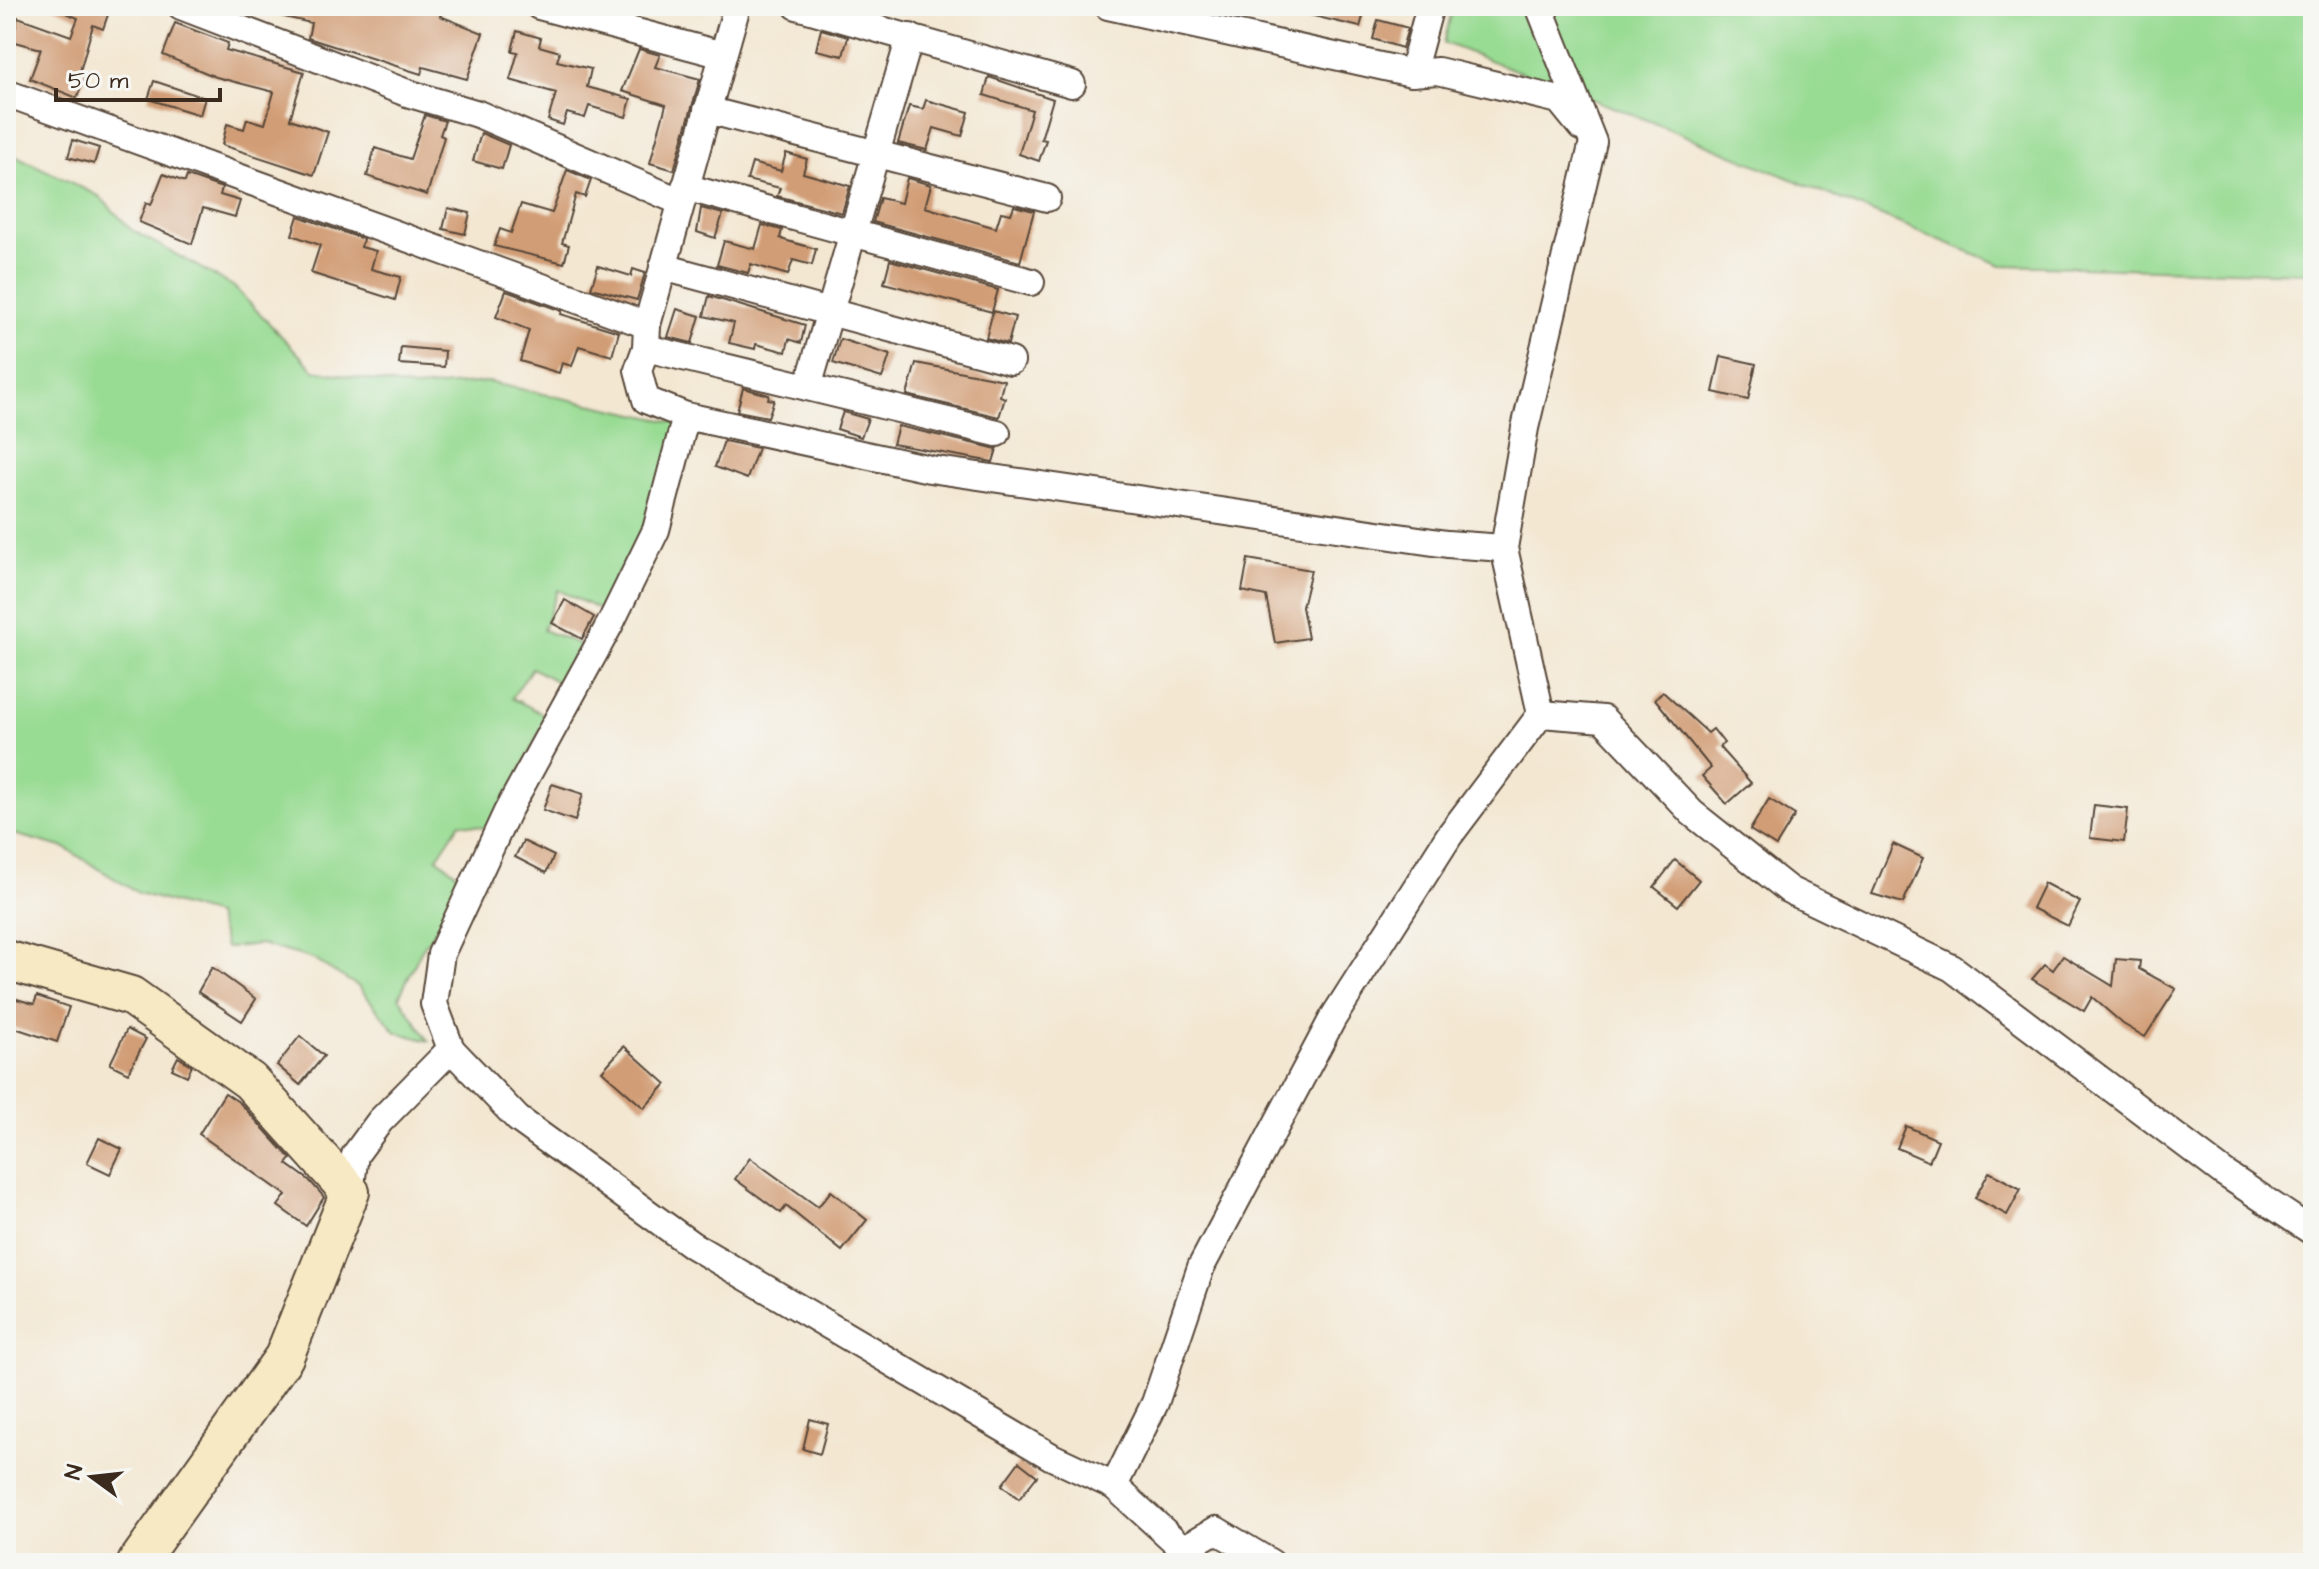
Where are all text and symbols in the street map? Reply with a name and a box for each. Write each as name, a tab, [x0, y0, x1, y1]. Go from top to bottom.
scale bar	[56, 52, 220, 102]
text: 50 m	[68, 64, 129, 98]
north arrow	[52, 1437, 132, 1517]
text: N	[57, 1461, 91, 1483]

